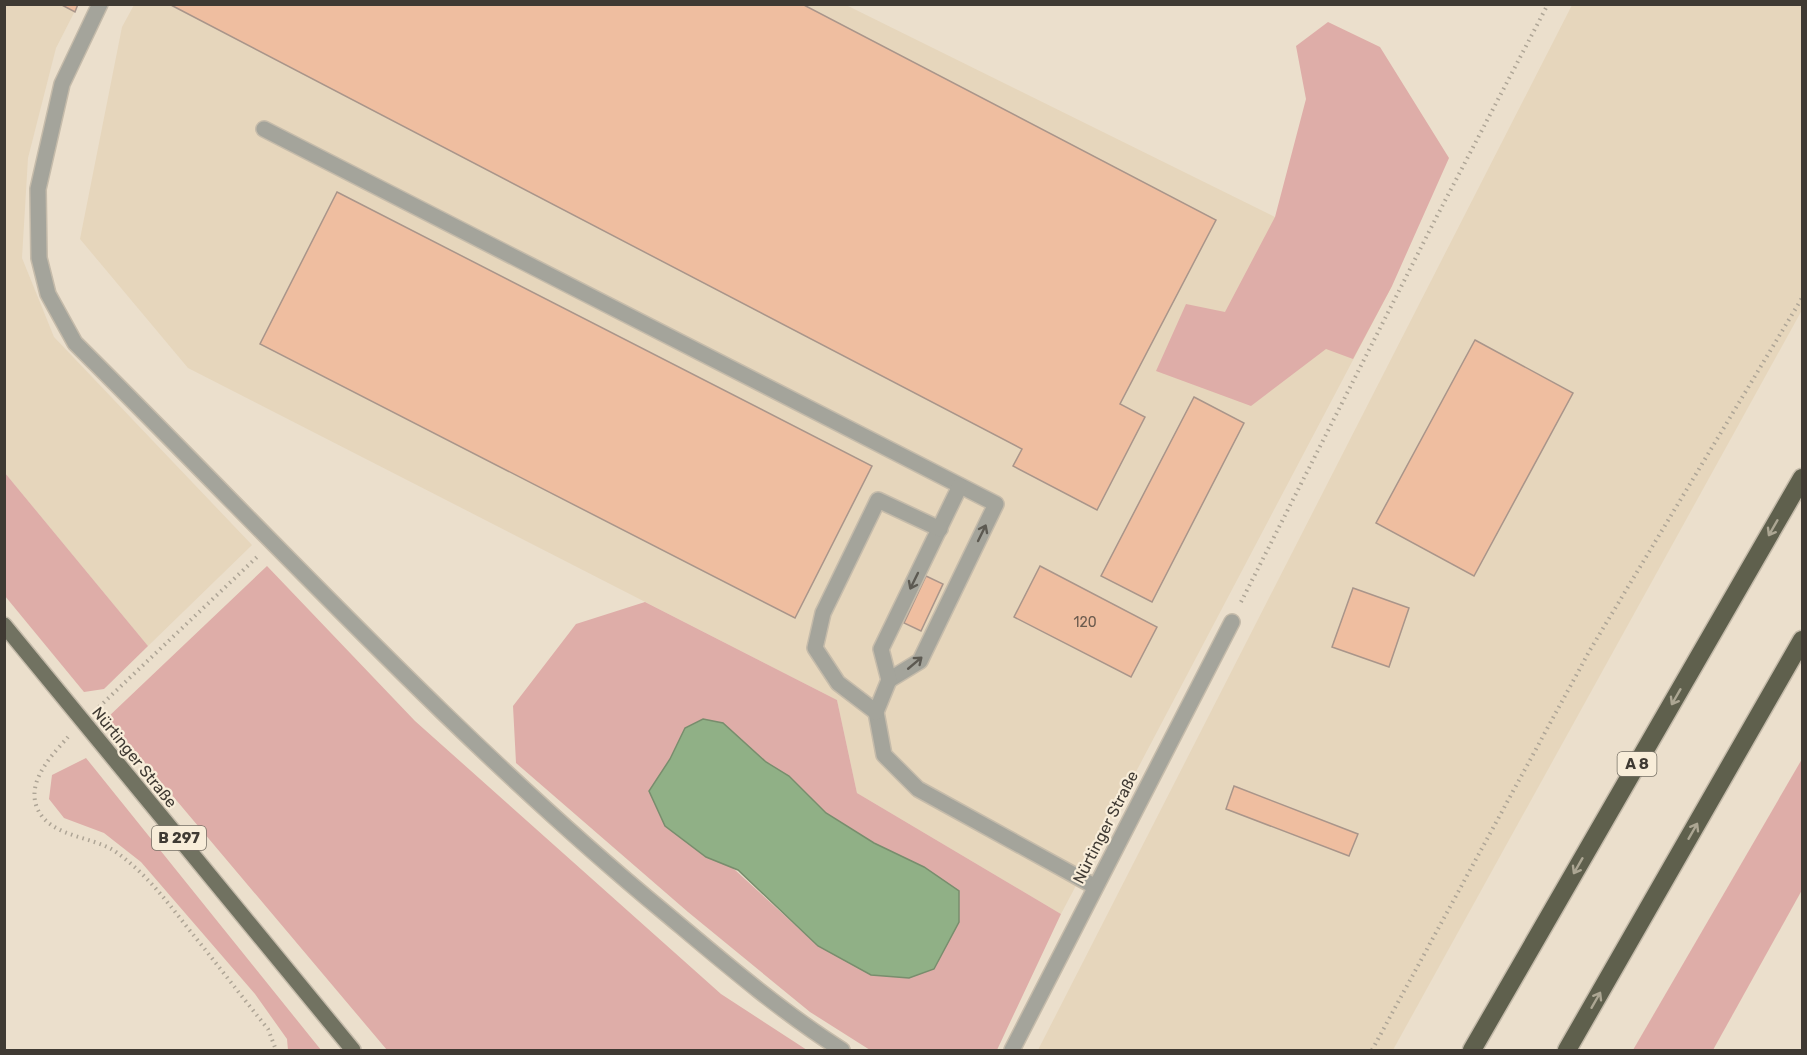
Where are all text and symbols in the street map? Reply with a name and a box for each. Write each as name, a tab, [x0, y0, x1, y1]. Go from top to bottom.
one-way arrow	[1767, 519, 1779, 536]
one-way arrow	[976, 524, 988, 542]
one-way arrow	[907, 572, 919, 590]
house number: 120	[1073, 614, 1097, 631]
one-way arrow	[906, 656, 922, 670]
one-way arrow	[1670, 688, 1682, 705]
street label: Nürtinger Straße	[88, 703, 181, 812]
road number: A 8	[1618, 752, 1656, 776]
street label: Nürtinger Straße	[1069, 768, 1142, 887]
one-way arrow	[1687, 823, 1699, 840]
road number: B 297	[152, 826, 206, 850]
one-way arrow	[1572, 857, 1584, 874]
one-way arrow	[1590, 992, 1602, 1009]

